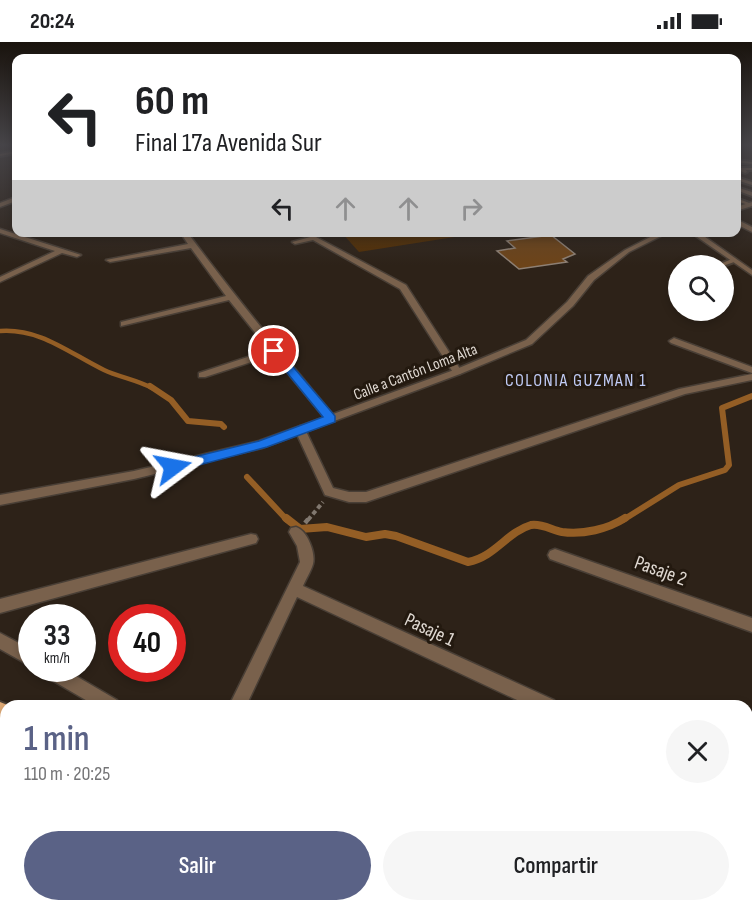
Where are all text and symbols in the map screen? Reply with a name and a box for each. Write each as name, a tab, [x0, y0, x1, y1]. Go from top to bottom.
text: 20:24	[30, 8, 75, 35]
text: 60 m	[135, 76, 209, 127]
icon: left	[36, 78, 114, 156]
text: Final 17a Avenida Sur	[135, 127, 322, 159]
icon: left	[266, 192, 299, 225]
icon: ahead	[329, 192, 362, 225]
icon: ahead	[392, 192, 425, 225]
icon: right	[455, 192, 488, 225]
map controls	[668, 255, 734, 321]
button: search	[668, 255, 734, 321]
pin	[248, 325, 299, 376]
icon: arrive	[257, 334, 290, 367]
street label: Calle a Cantón Loma Alta	[351, 340, 480, 405]
district label: COLONIA GUZMAN 1	[505, 370, 647, 391]
position arrow	[141, 435, 205, 499]
street label: Pasaje 2	[631, 550, 690, 591]
speed limit sign: 40	[108, 604, 186, 682]
street label: Pasaje 1	[401, 608, 458, 652]
text: 33	[44, 618, 70, 654]
text: km/h	[44, 649, 70, 668]
text: 1 min	[24, 718, 89, 761]
button: close	[666, 720, 729, 783]
text: 110 m · 20:25	[24, 762, 110, 786]
button: Salir	[24, 831, 371, 900]
button: Compartir	[383, 831, 729, 900]

